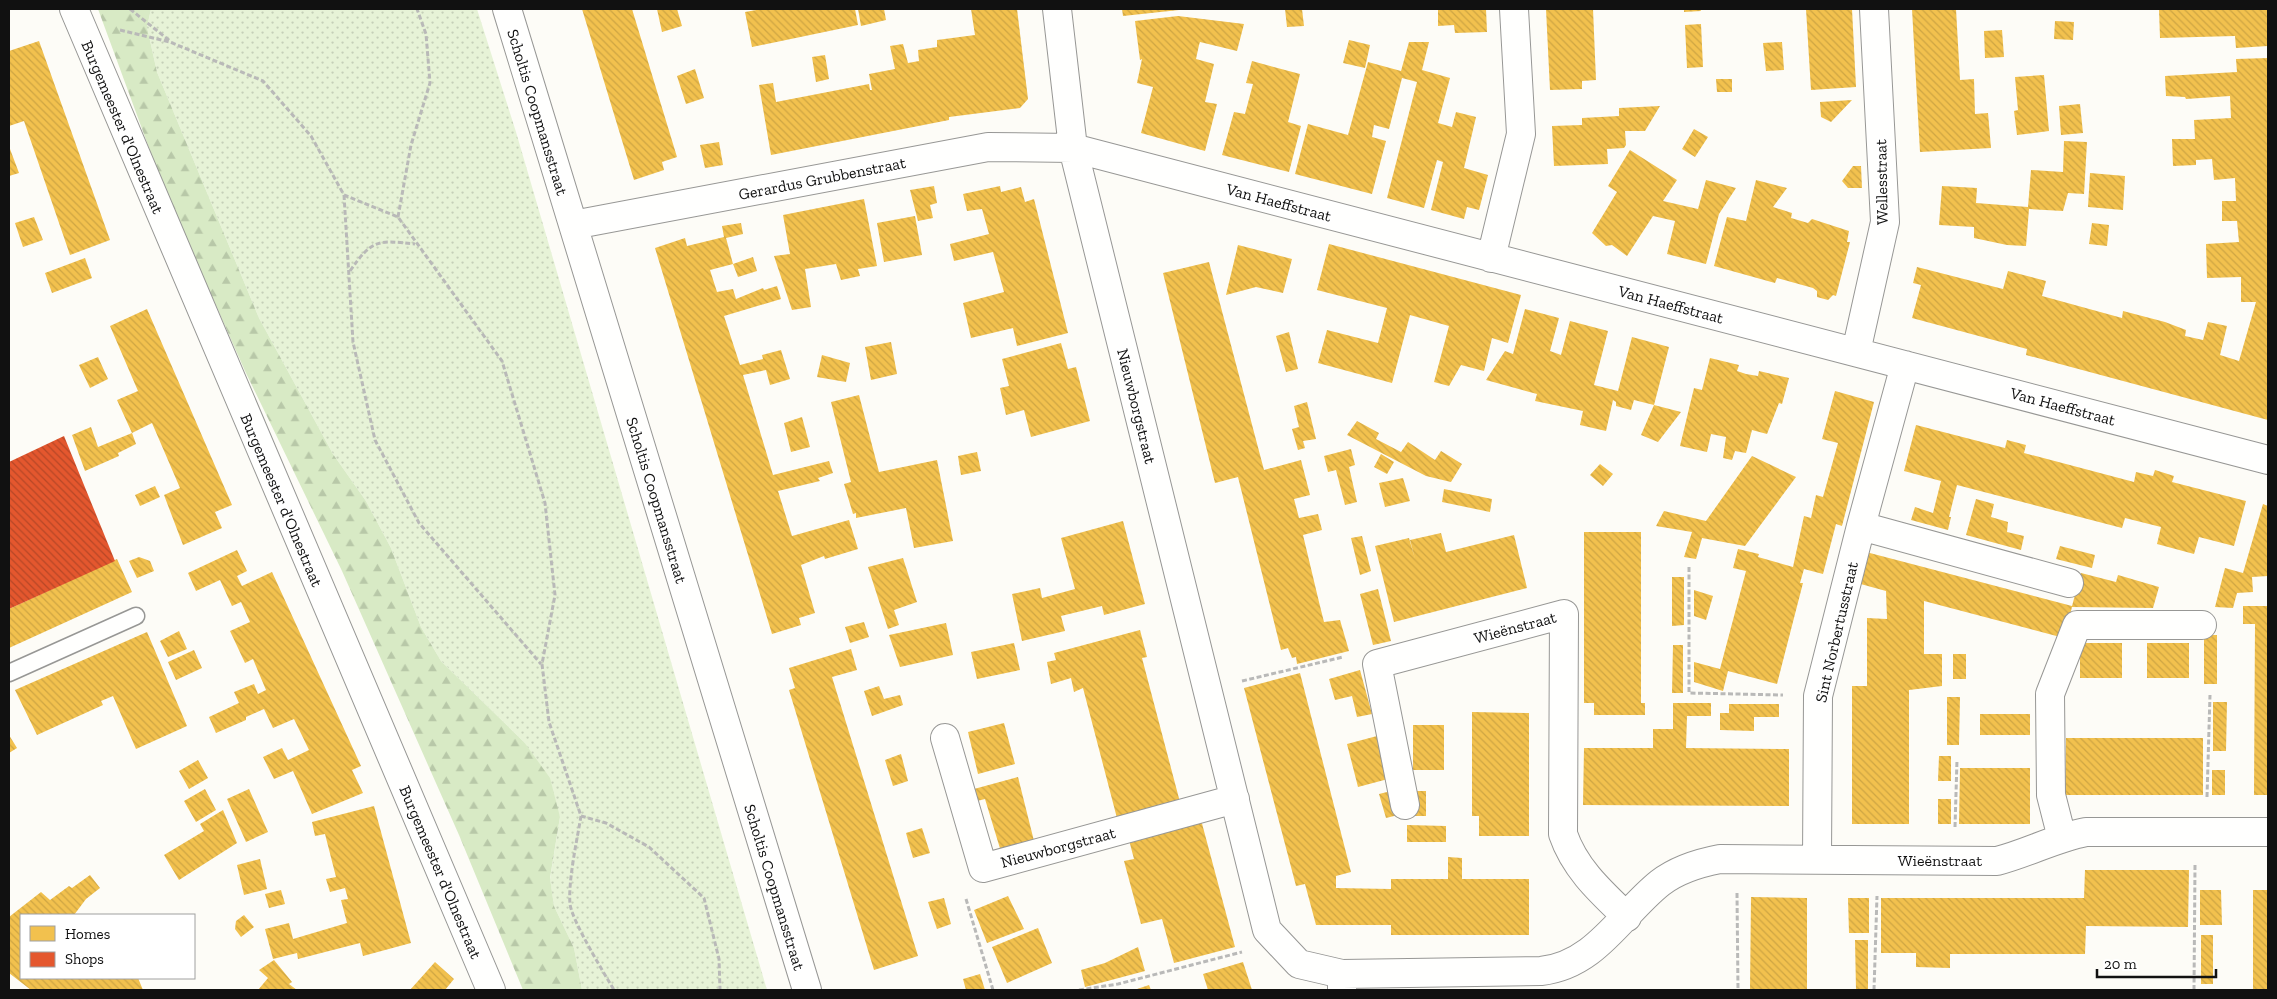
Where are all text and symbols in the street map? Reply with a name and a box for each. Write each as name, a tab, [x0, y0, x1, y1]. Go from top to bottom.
street label: Scholtis Coopmansstraat	[503, 27, 572, 198]
street label: Burgemeester d'Olnestraat	[77, 38, 168, 217]
street label: Wellesstraat	[1871, 139, 1892, 225]
street label: Gerardus Grubbenstraat	[737, 153, 907, 204]
street label: Van Haeffstraat	[1223, 179, 1334, 226]
street label: Van Haeffstraat	[1615, 281, 1726, 328]
street label: Nieuwborgstraat	[1113, 347, 1160, 466]
street label: Van Haeffstraat	[2007, 383, 2118, 430]
street label: Burgemeester d'Olnestraat	[236, 411, 327, 590]
street label: Scholtis Coopmansstraat	[622, 415, 691, 586]
street label: Sint Norbertusstraat	[1811, 560, 1862, 704]
street label: Wieënstraat	[1472, 607, 1558, 648]
street label: Burgemeester d'Olnestraat	[395, 783, 486, 962]
street label: Scholtis Coopmansstraat	[740, 802, 809, 973]
street label: Nieuwborgstraat	[999, 823, 1118, 872]
street label: Wieënstraat	[1898, 851, 1982, 870]
legend	[20, 914, 195, 979]
text: Homes	[65, 925, 110, 943]
scale bar	[2097, 946, 2216, 978]
text: Shops	[65, 950, 104, 968]
text: 20 m	[2104, 955, 2137, 973]

